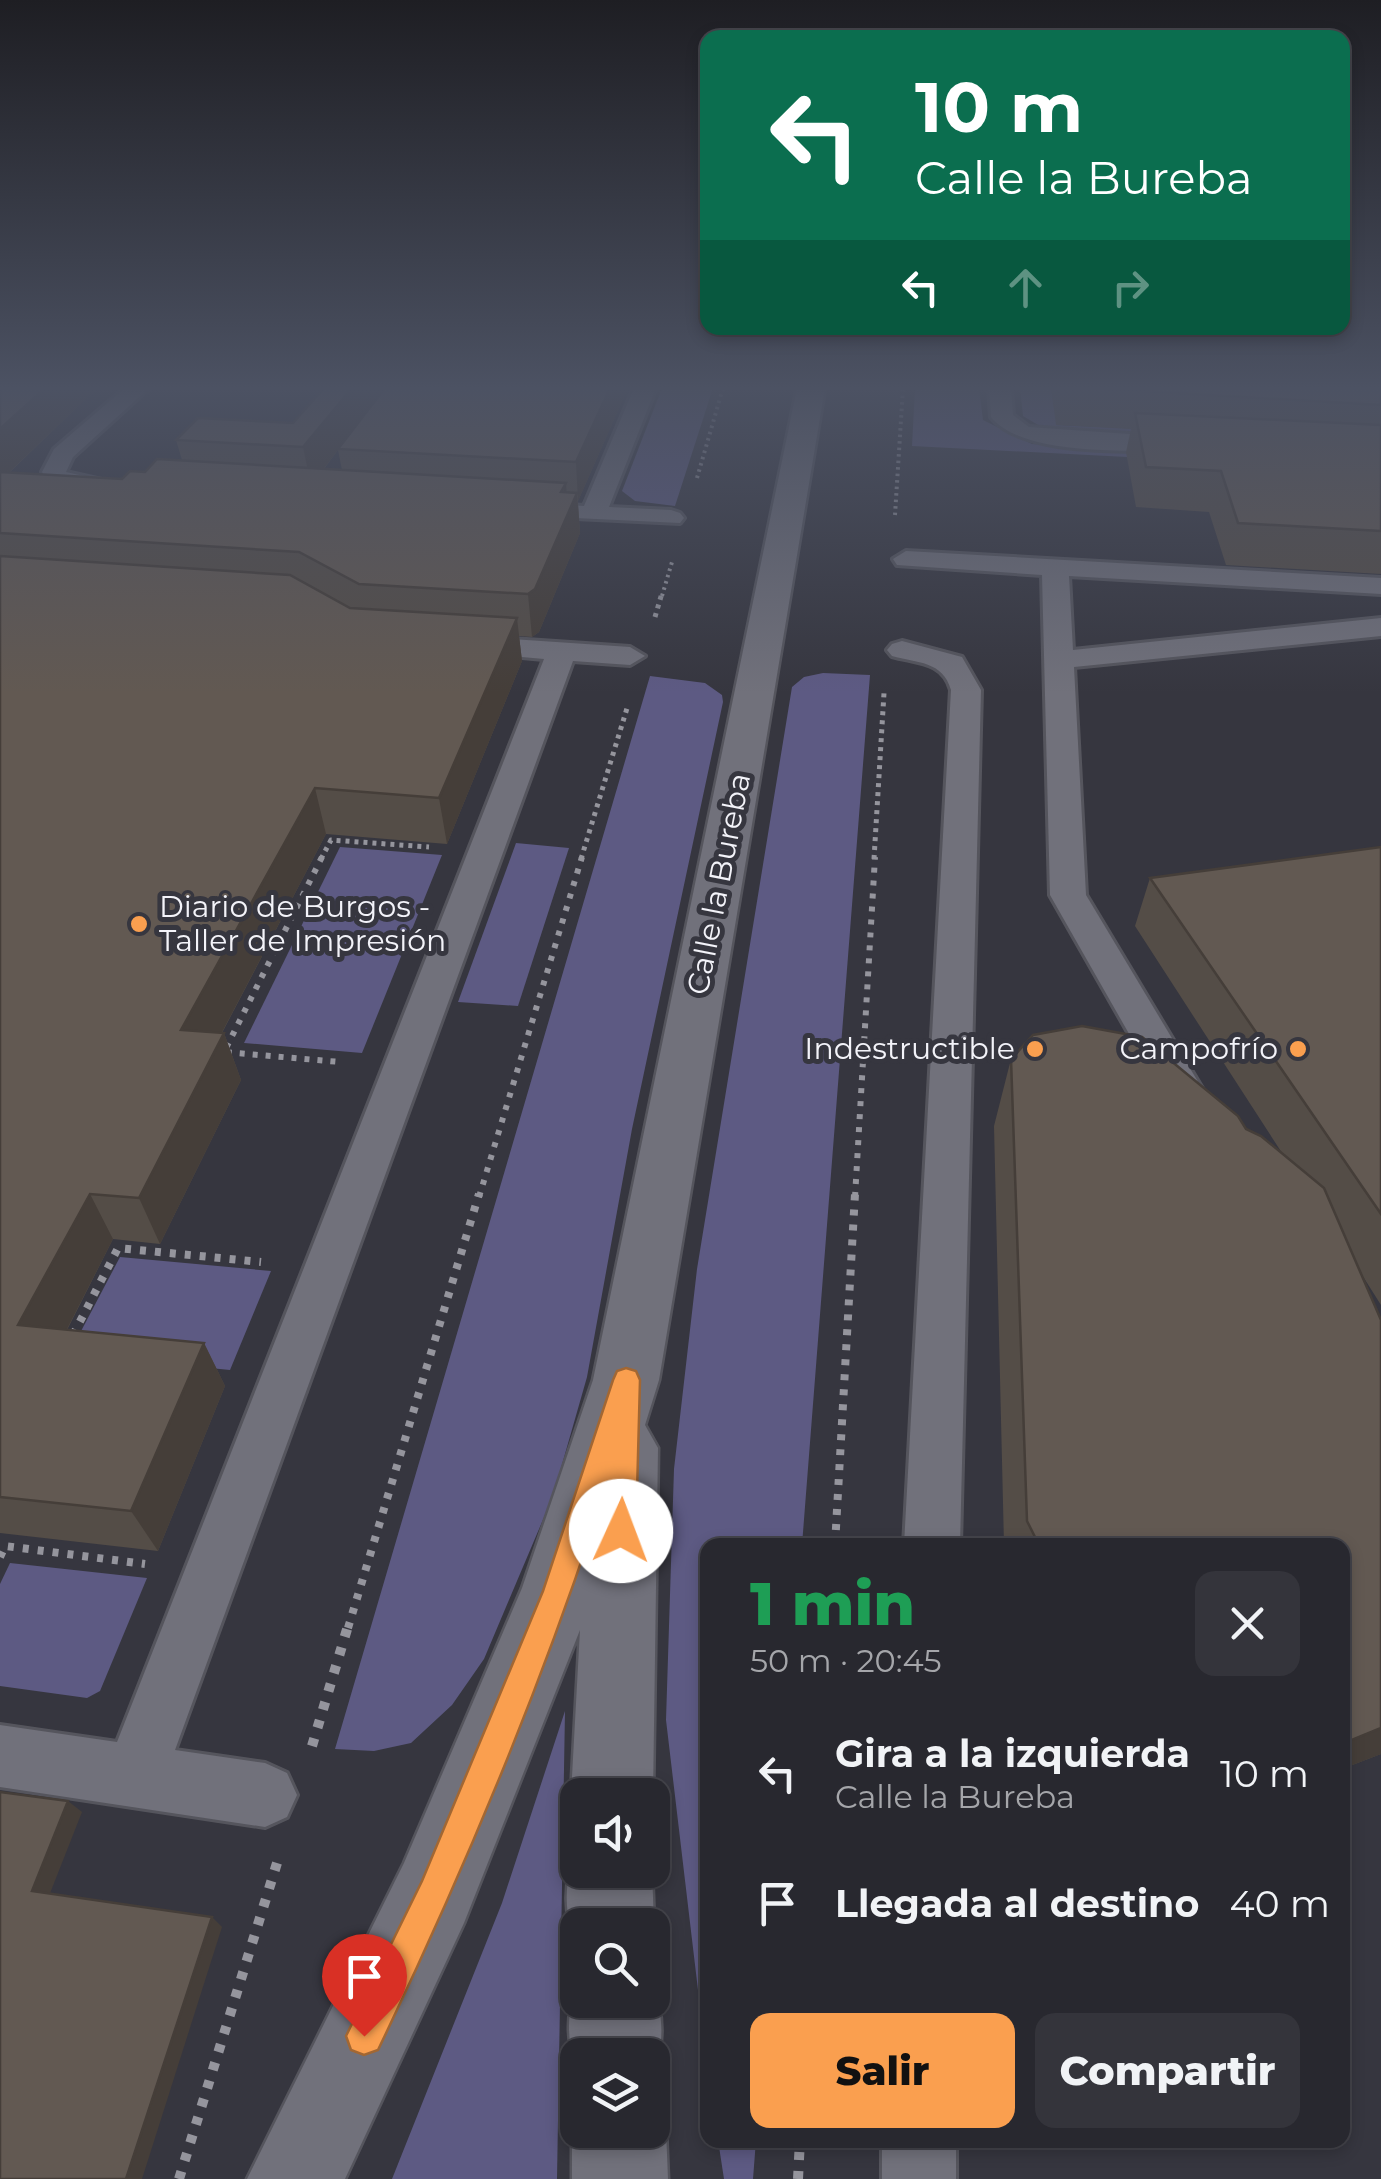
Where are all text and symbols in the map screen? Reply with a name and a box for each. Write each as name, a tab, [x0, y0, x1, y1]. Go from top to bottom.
text: 10 m	[915, 64, 1083, 150]
icon: left	[750, 70, 880, 200]
text: Calle la Bureba	[915, 150, 1252, 205]
icon: left	[893, 260, 948, 315]
icon: ahead	[998, 260, 1053, 315]
icon: right	[1103, 260, 1158, 315]
street label: Calle la Bureba	[679, 770, 758, 998]
place label: Diario de Burgos - Taller de Impresión	[159, 888, 446, 959]
marker: Diario de Burgos - Taller de Impresión	[128, 913, 150, 935]
place label: Indestructible	[804, 1030, 1015, 1067]
place label: Campofrío	[1119, 1030, 1278, 1067]
marker: Indestructible	[1024, 1038, 1046, 1060]
marker: Campofrío	[1287, 1038, 1309, 1060]
position arrow	[569, 1479, 673, 1583]
text: 1 min	[750, 1567, 915, 1640]
button: close	[1195, 1571, 1300, 1676]
text: 50 m · 20:45	[750, 1641, 942, 1680]
text: Gira a la izquierda	[835, 1730, 1190, 1777]
icon: left	[750, 1746, 805, 1801]
text: 10 m	[1220, 1750, 1309, 1797]
text: Calle la Bureba	[835, 1777, 1075, 1816]
map controls	[560, 1778, 670, 2148]
button: sound	[560, 1778, 670, 1888]
icon: arrive	[750, 1876, 805, 1931]
text: Llegada al destino	[835, 1880, 1199, 1927]
text: 40 m	[1229, 1880, 1330, 1927]
button: search	[560, 1908, 670, 2018]
pin	[322, 1934, 407, 2037]
icon: arrive	[337, 1949, 392, 2004]
button: Salir	[750, 2013, 1015, 2128]
button: Compartir	[1035, 2013, 1300, 2128]
button: layers	[560, 2038, 670, 2148]

